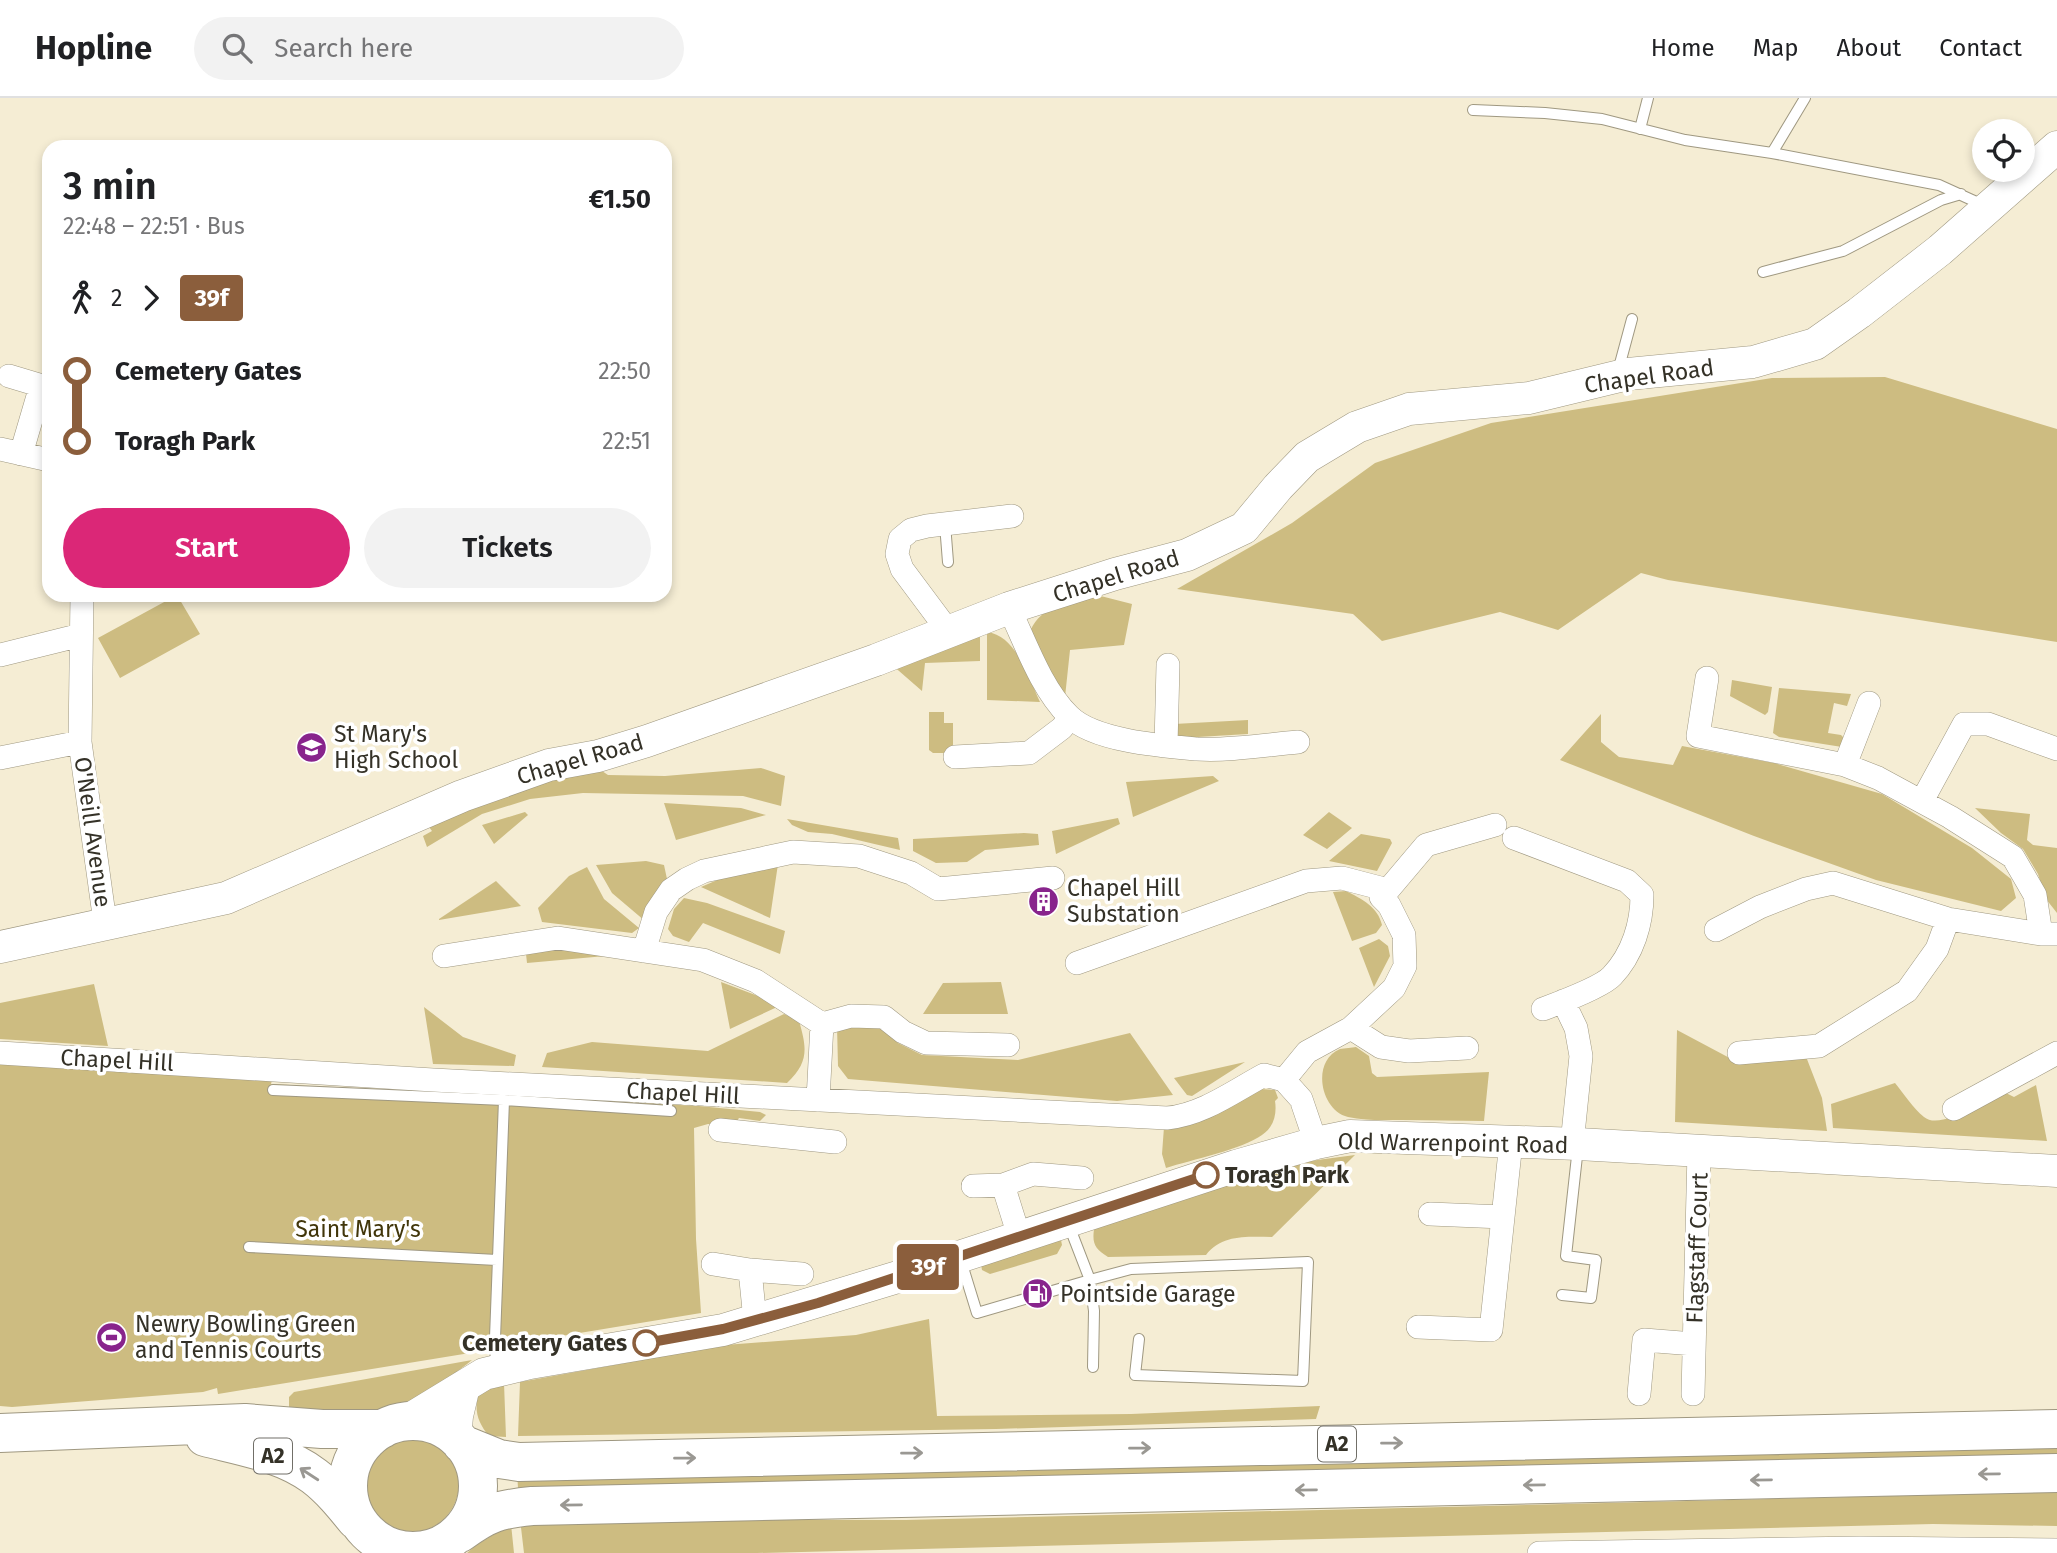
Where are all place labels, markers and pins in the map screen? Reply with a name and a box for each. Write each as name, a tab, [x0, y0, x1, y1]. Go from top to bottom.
place label: St Mary's High School	[334, 720, 459, 774]
school or university icon: St Mary's High School	[294, 730, 328, 764]
place label: Chapel Hill Substation	[1067, 874, 1181, 928]
building icon: Chapel Hill Substation	[1027, 884, 1061, 918]
place label: Toragh Park	[1225, 1161, 1349, 1189]
marker: Toragh Park	[1193, 1162, 1219, 1188]
fuel station icon: Pointside Garage	[1020, 1277, 1054, 1311]
place label: Pointside Garage	[1060, 1280, 1236, 1308]
place label: Newry Bowling Green and Tennis Courts	[135, 1310, 356, 1364]
sports icon: Newry Bowling Green and Tennis Courts	[95, 1320, 129, 1354]
place label: Cemetery Gates	[462, 1329, 627, 1357]
marker: Cemetery Gates	[633, 1330, 659, 1356]

